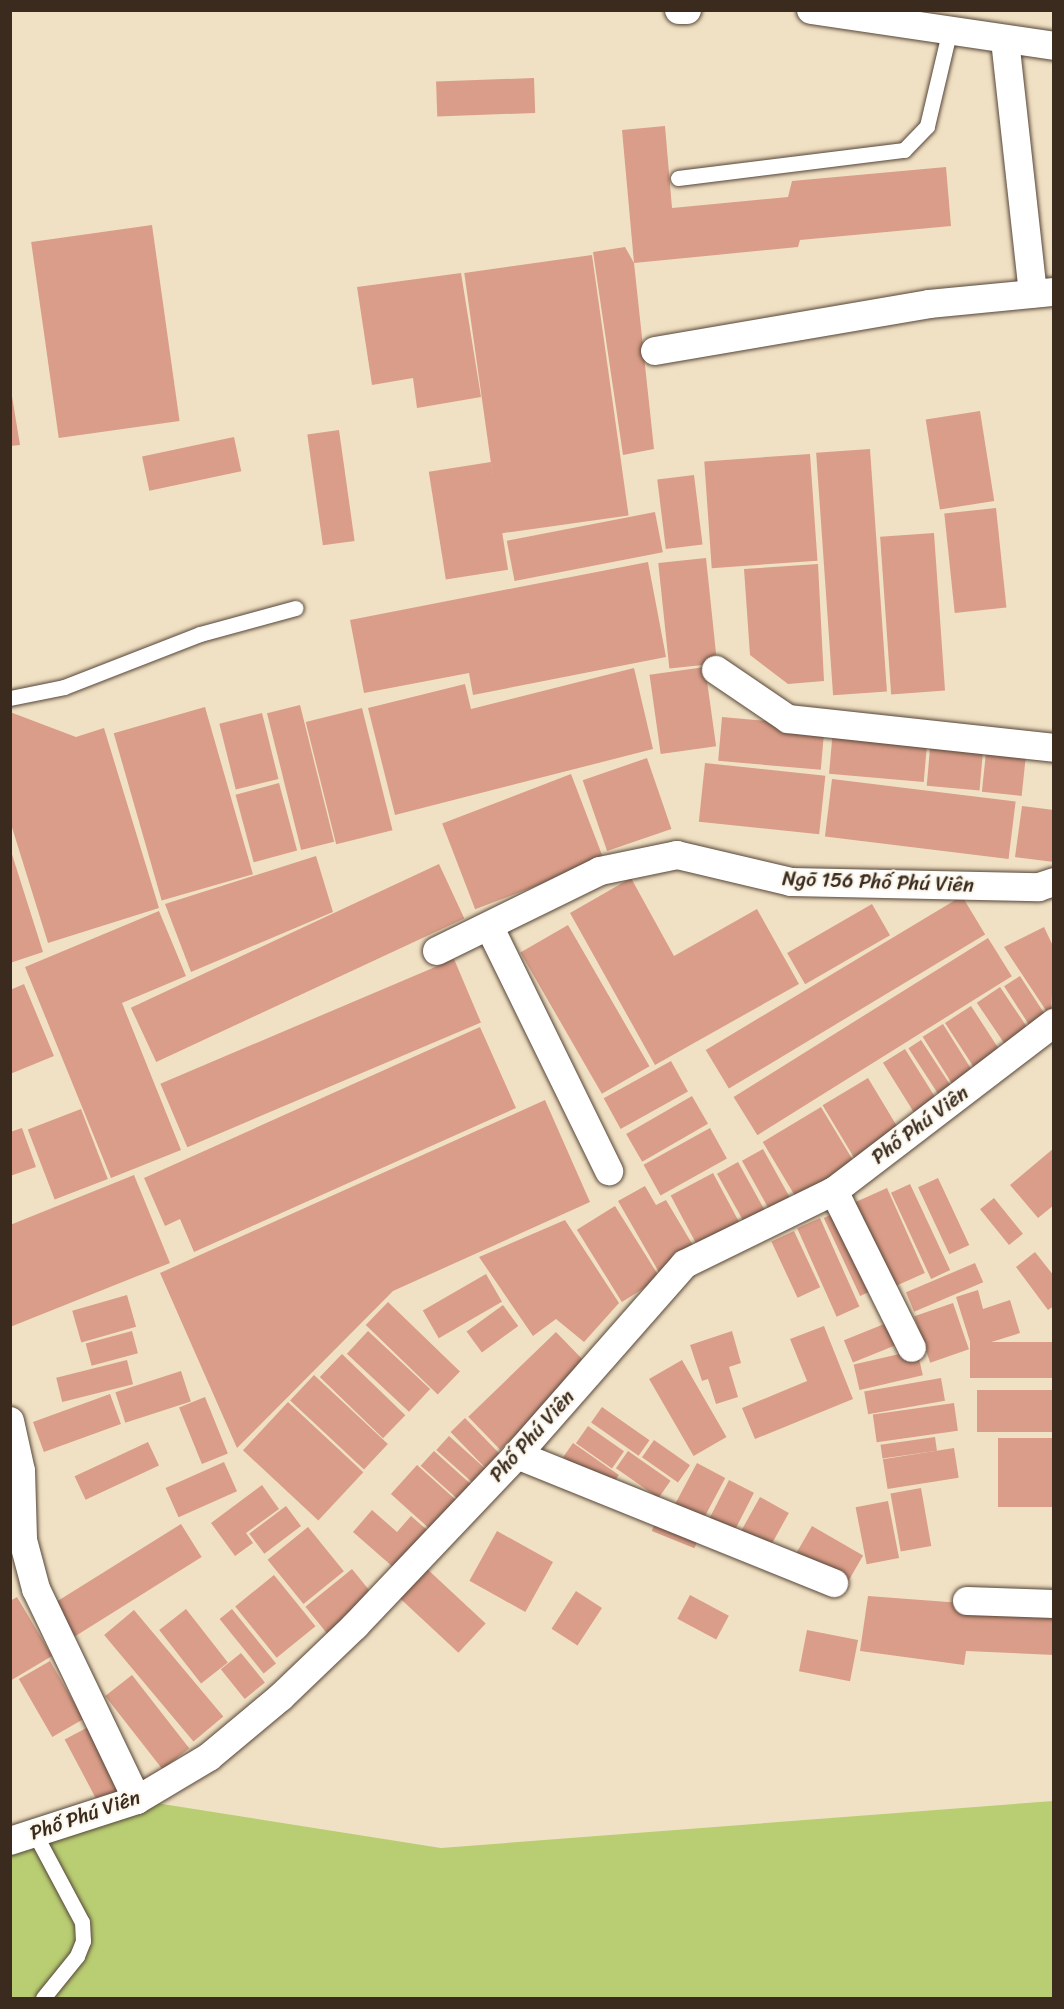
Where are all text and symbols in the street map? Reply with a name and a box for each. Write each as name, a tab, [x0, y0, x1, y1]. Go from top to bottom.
street label: Ngõ 156 Phố Phú Viên	[782, 867, 974, 897]
street label: Phố Phú Viên	[867, 1081, 973, 1169]
street label: Phố Phú Viên	[485, 1385, 579, 1487]
street label: Phố Phú Viên	[27, 1785, 143, 1845]

